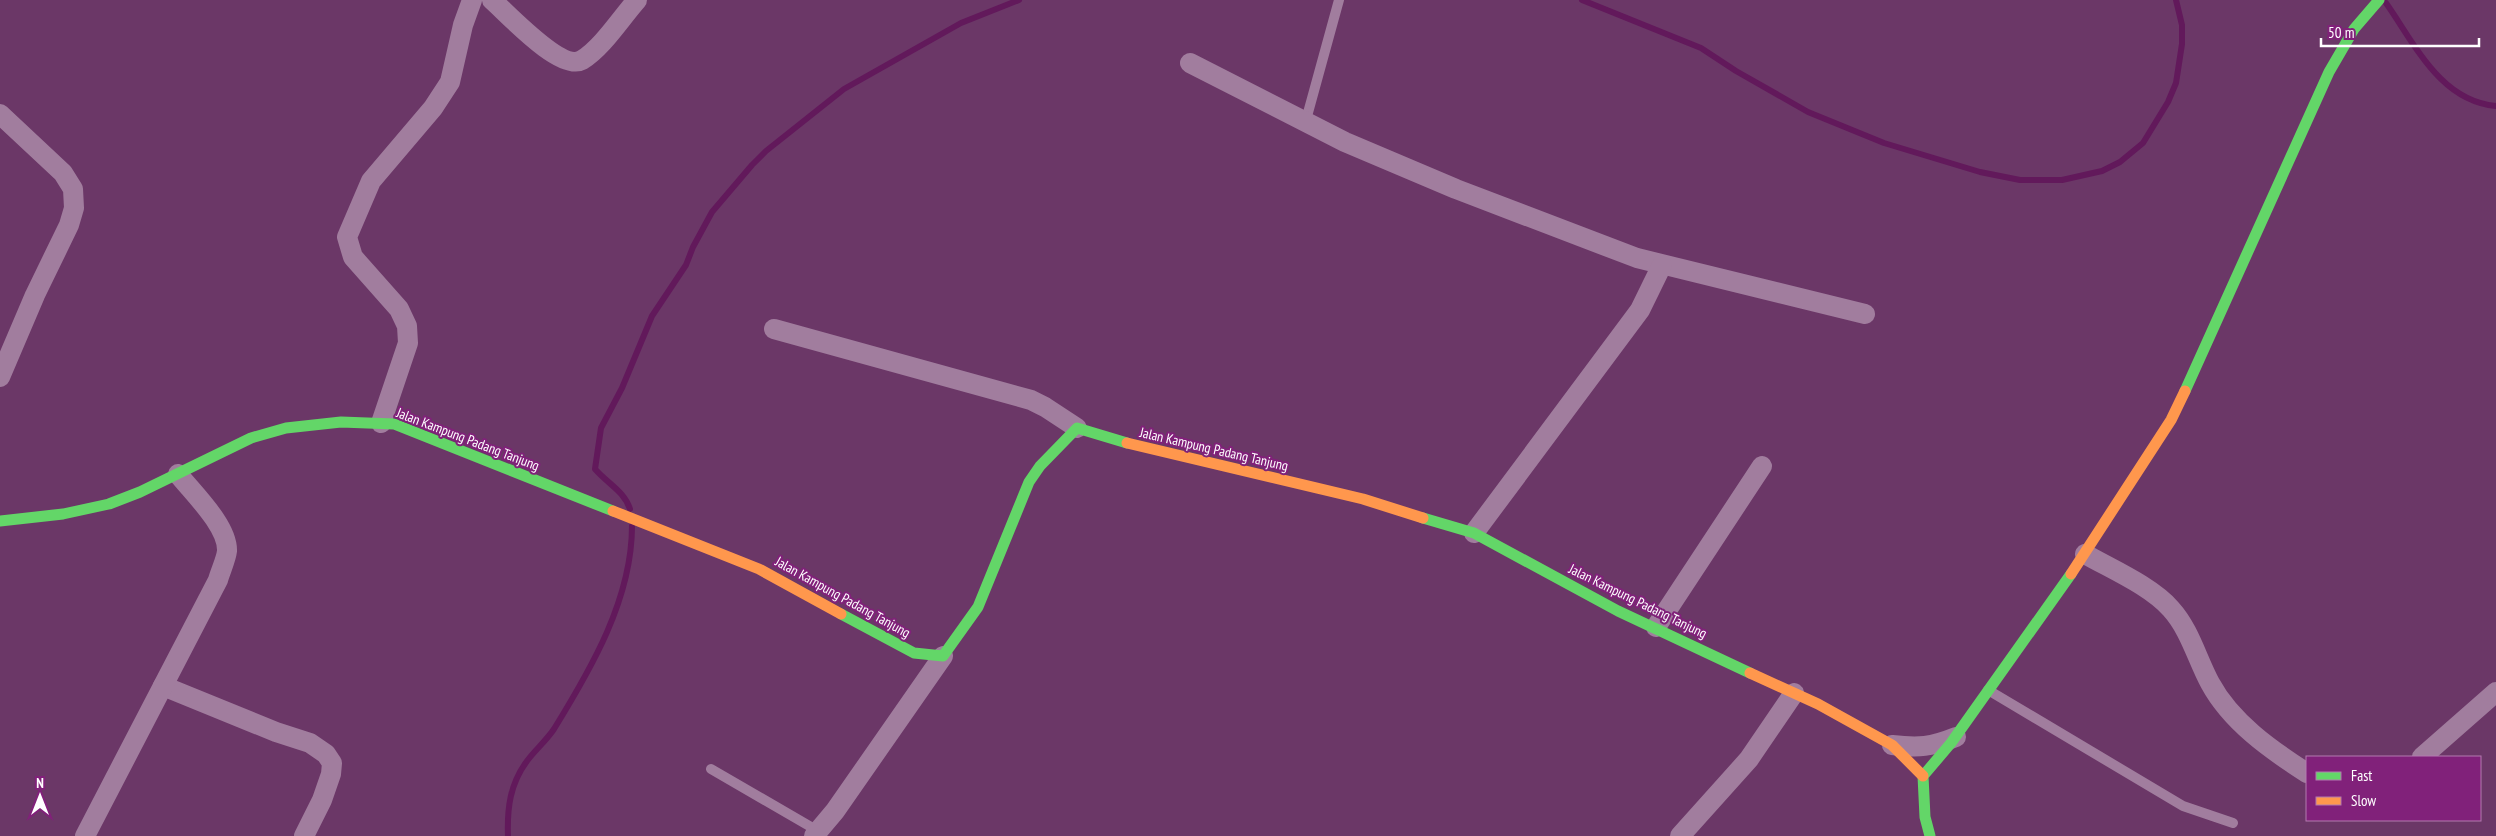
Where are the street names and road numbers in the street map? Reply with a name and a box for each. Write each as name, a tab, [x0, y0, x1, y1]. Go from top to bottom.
street label: Jalan Kampung Padang Tanjung	[393, 403, 542, 475]
street label: Jalan Kampung Padang Tanjung	[1137, 423, 1290, 475]
street label: Jalan Kampung Padang Tanjung	[771, 552, 914, 642]
street label: Jalan Kampung Padang Tanjung	[1565, 559, 1710, 642]

